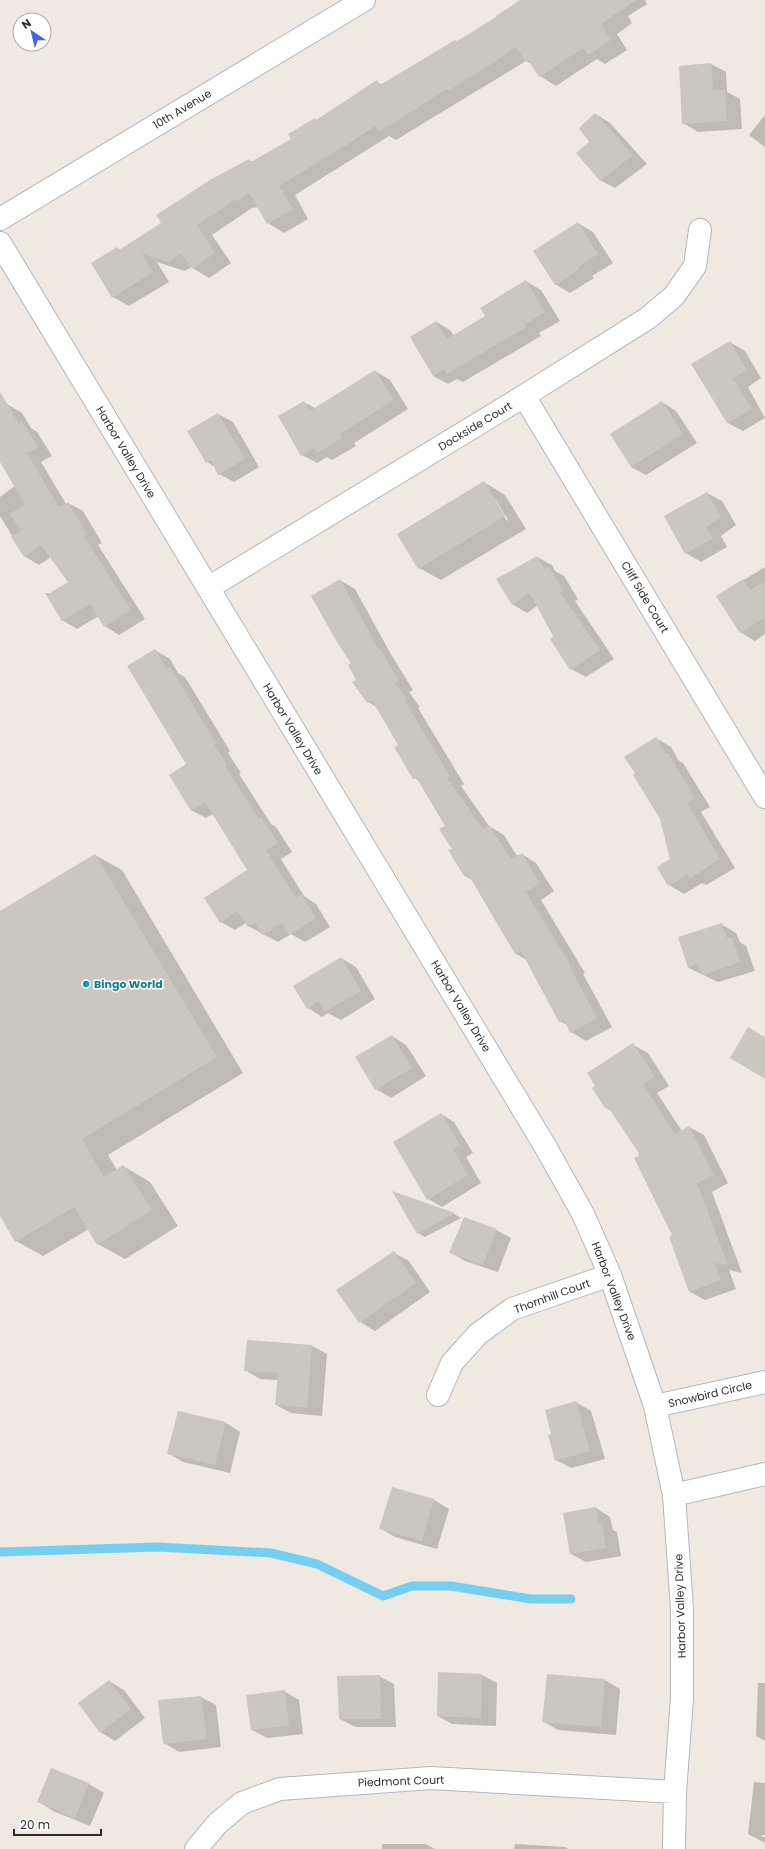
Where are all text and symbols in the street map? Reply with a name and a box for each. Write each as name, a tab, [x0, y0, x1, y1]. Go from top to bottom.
north arrow	[12, 12, 52, 52]
text: N	[18, 15, 34, 33]
street label: 10th Avenue	[150, 85, 214, 133]
street label: Dockside Court	[435, 398, 515, 454]
street label: Harbor Valley Drive	[92, 403, 160, 501]
street label: Cliff Side Court	[617, 558, 673, 636]
street label: Harbor Valley Drive	[259, 680, 327, 778]
street label: Harbor Valley Drive	[427, 957, 495, 1055]
place label: Bingo World	[94, 976, 163, 992]
marker: Bingo World	[81, 979, 91, 989]
street label: Harbor Valley Drive	[588, 1239, 640, 1343]
street label: Thornhill Court	[512, 1275, 592, 1317]
street label: Snowbird Circle	[666, 1377, 754, 1411]
street label: Harbor Valley Drive	[670, 1553, 690, 1658]
street label: Piedmont Court	[358, 1771, 444, 1791]
scale bar	[14, 1811, 101, 1837]
text: 20 m	[20, 1816, 50, 1833]

